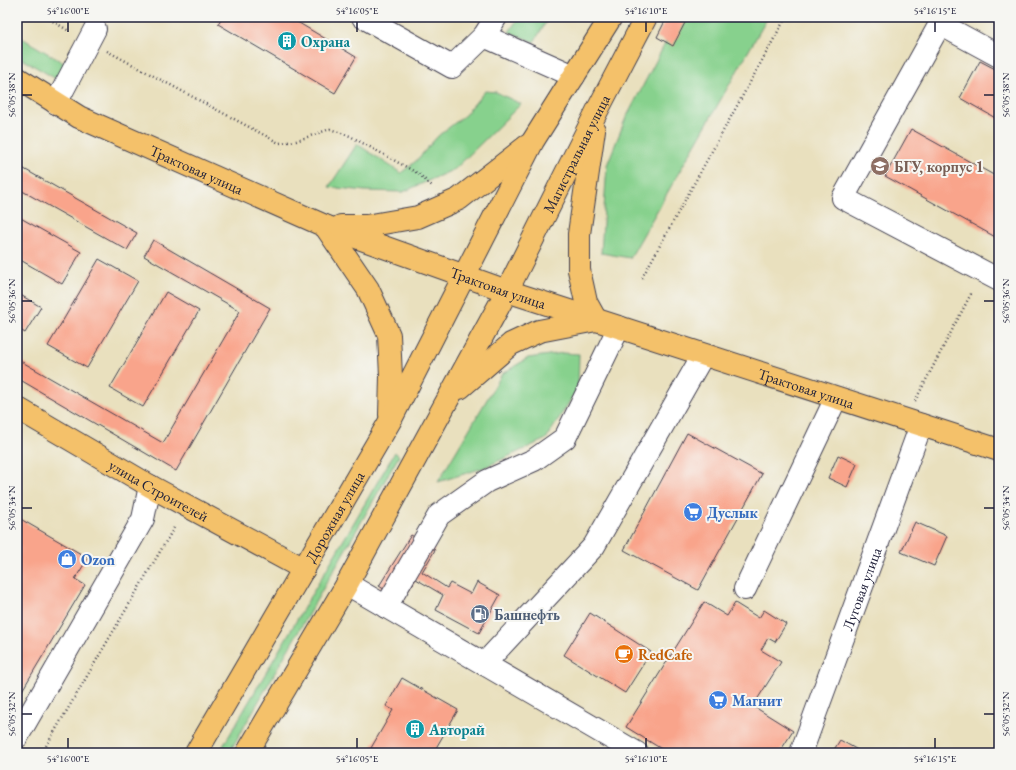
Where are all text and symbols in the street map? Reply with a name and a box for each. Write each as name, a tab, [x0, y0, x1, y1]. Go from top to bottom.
text: 54°16'00"E	[47, 4, 90, 17]
text: 54°16'05"E	[336, 4, 379, 17]
text: 54°16'10"E	[625, 4, 668, 17]
text: 54°16'15"E	[914, 4, 957, 17]
building icon: Охрана	[276, 30, 298, 52]
place label: Охрана	[301, 32, 350, 51]
text: 56°05'38"N	[5, 72, 18, 117]
text: 56°05'38"N	[999, 72, 1012, 117]
street label: Магистральная улица	[538, 91, 614, 216]
street label: Трактовая улица	[147, 140, 246, 198]
school or university icon: БГУ, корпус 1	[869, 155, 891, 177]
place label: БГУ, корпус 1	[894, 157, 984, 176]
street label: Трактовая улица	[448, 262, 548, 312]
text: 56°05'36"N	[5, 278, 18, 323]
text: 56°05'36"N	[999, 278, 1012, 323]
street label: Трактовая улица	[756, 363, 857, 412]
street label: улица Строителей	[106, 455, 212, 525]
street label: Дорожная улица	[300, 468, 368, 565]
text: 56°05'34"N	[5, 485, 18, 530]
text: 56°05'34"N	[999, 485, 1012, 530]
supermarket icon: Дуслык	[682, 501, 704, 523]
place label: Дуслык	[707, 503, 759, 522]
street label: Луговая улица	[837, 544, 885, 633]
shop icon: Ozon	[56, 548, 78, 570]
place label: Ozon	[81, 550, 116, 569]
fuel station icon: Башнефть	[469, 603, 491, 625]
place label: Башнефть	[494, 605, 560, 624]
cafe icon: RedCafe	[613, 643, 635, 665]
place label: RedCafe	[638, 645, 692, 664]
supermarket icon: Магнит	[707, 689, 729, 711]
text: 56°05'32"N	[5, 691, 18, 736]
place label: Магнит	[732, 691, 782, 710]
text: 56°05'32"N	[999, 691, 1012, 736]
building icon: Авторай	[404, 718, 426, 740]
place label: Авторай	[428, 720, 485, 739]
text: 54°16'00"E	[47, 752, 90, 765]
text: 54°16'05"E	[336, 752, 379, 765]
text: 54°16'10"E	[625, 752, 668, 765]
text: 54°16'15"E	[914, 752, 957, 765]

